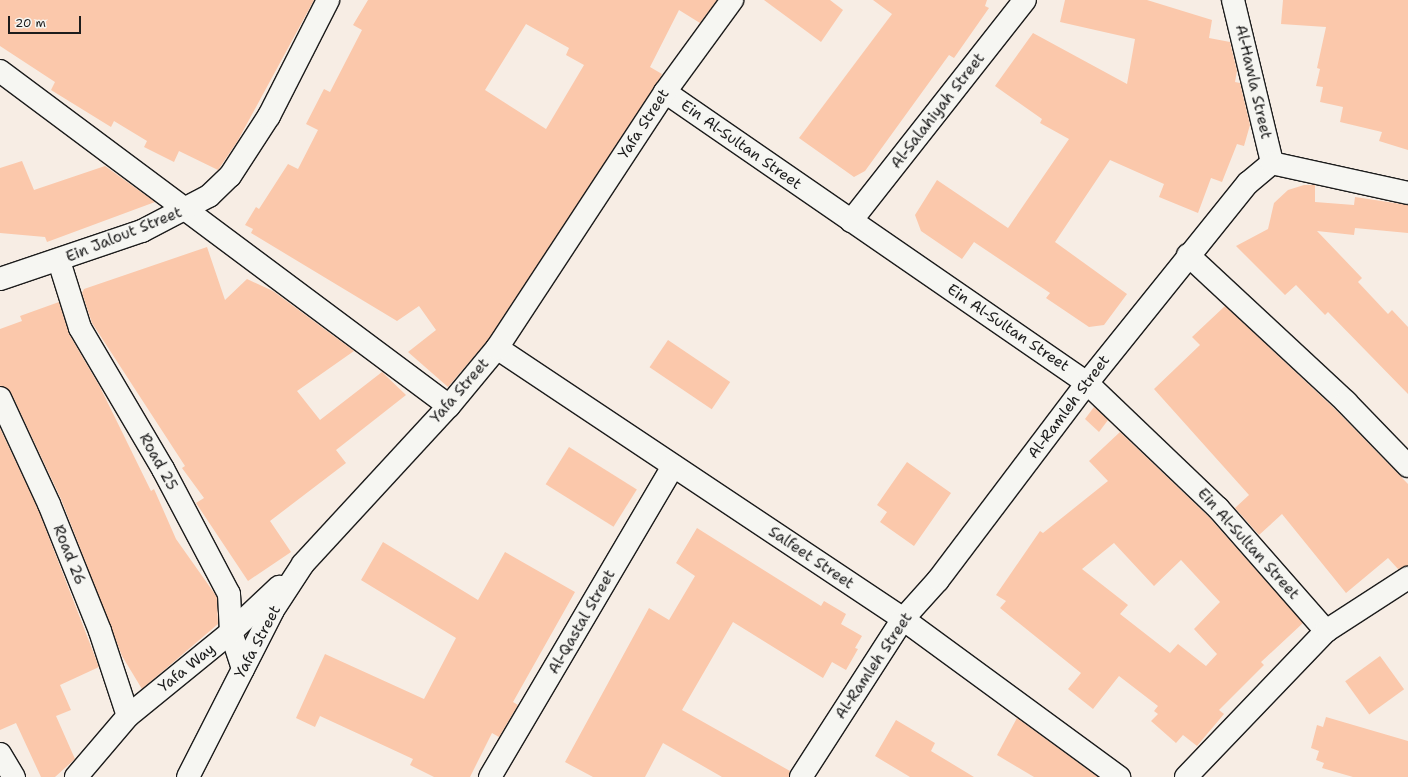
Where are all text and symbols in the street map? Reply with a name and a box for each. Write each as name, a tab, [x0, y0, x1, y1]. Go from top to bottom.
scale bar	[10, 8, 83, 34]
text: 20 m	[15, 15, 46, 31]
street label: Al-Hawla Street	[1231, 23, 1275, 141]
street label: Al-Salahiyah Street	[887, 50, 989, 172]
street label: Yafa Street	[615, 86, 673, 162]
street label: Ein Al-Sultan Street	[677, 97, 805, 193]
street label: Ein Jalout Street	[63, 204, 185, 266]
street label: Ein Al-Sultan Street	[944, 280, 1072, 376]
street label: Al-Ramleh Street	[1024, 352, 1114, 462]
street label: Yafa Street	[427, 355, 493, 427]
street label: Road 25	[135, 430, 181, 494]
street label: Ein Al-Sultan Street	[1193, 485, 1303, 603]
street label: Road 26	[49, 522, 89, 588]
street label: Salfeet Street	[765, 523, 857, 593]
street label: Al-Qastal Street	[545, 567, 619, 677]
street label: Yafa Street	[231, 603, 285, 681]
street label: Al-Ramleh Street	[832, 609, 916, 723]
street label: Yafa Way	[155, 640, 219, 696]

